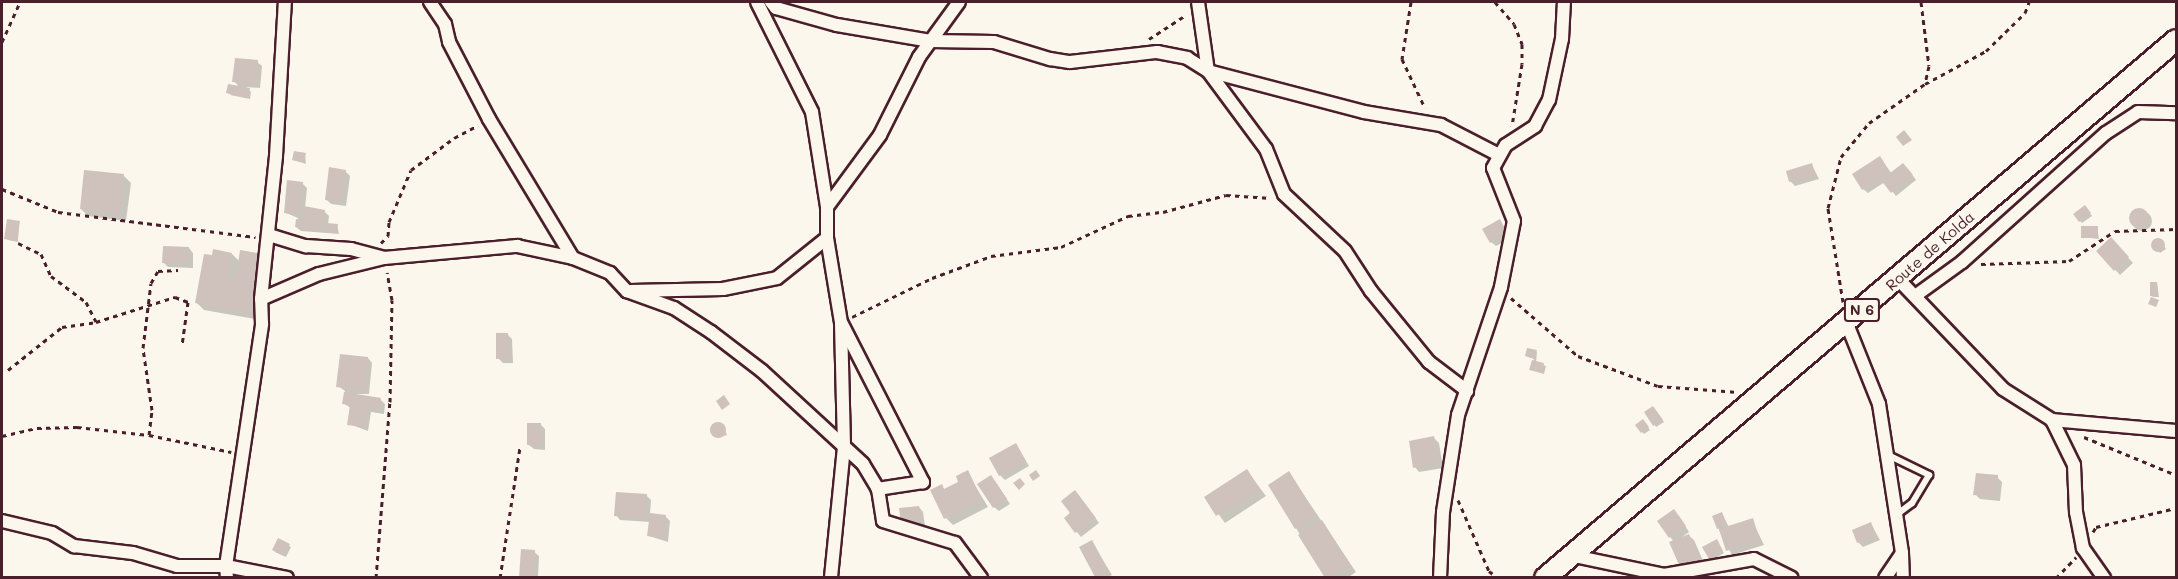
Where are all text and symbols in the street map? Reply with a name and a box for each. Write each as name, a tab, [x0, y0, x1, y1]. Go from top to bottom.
street label: Route de Kolda	[1882, 208, 1978, 294]
road number: N 6	[1842, 299, 1882, 321]

